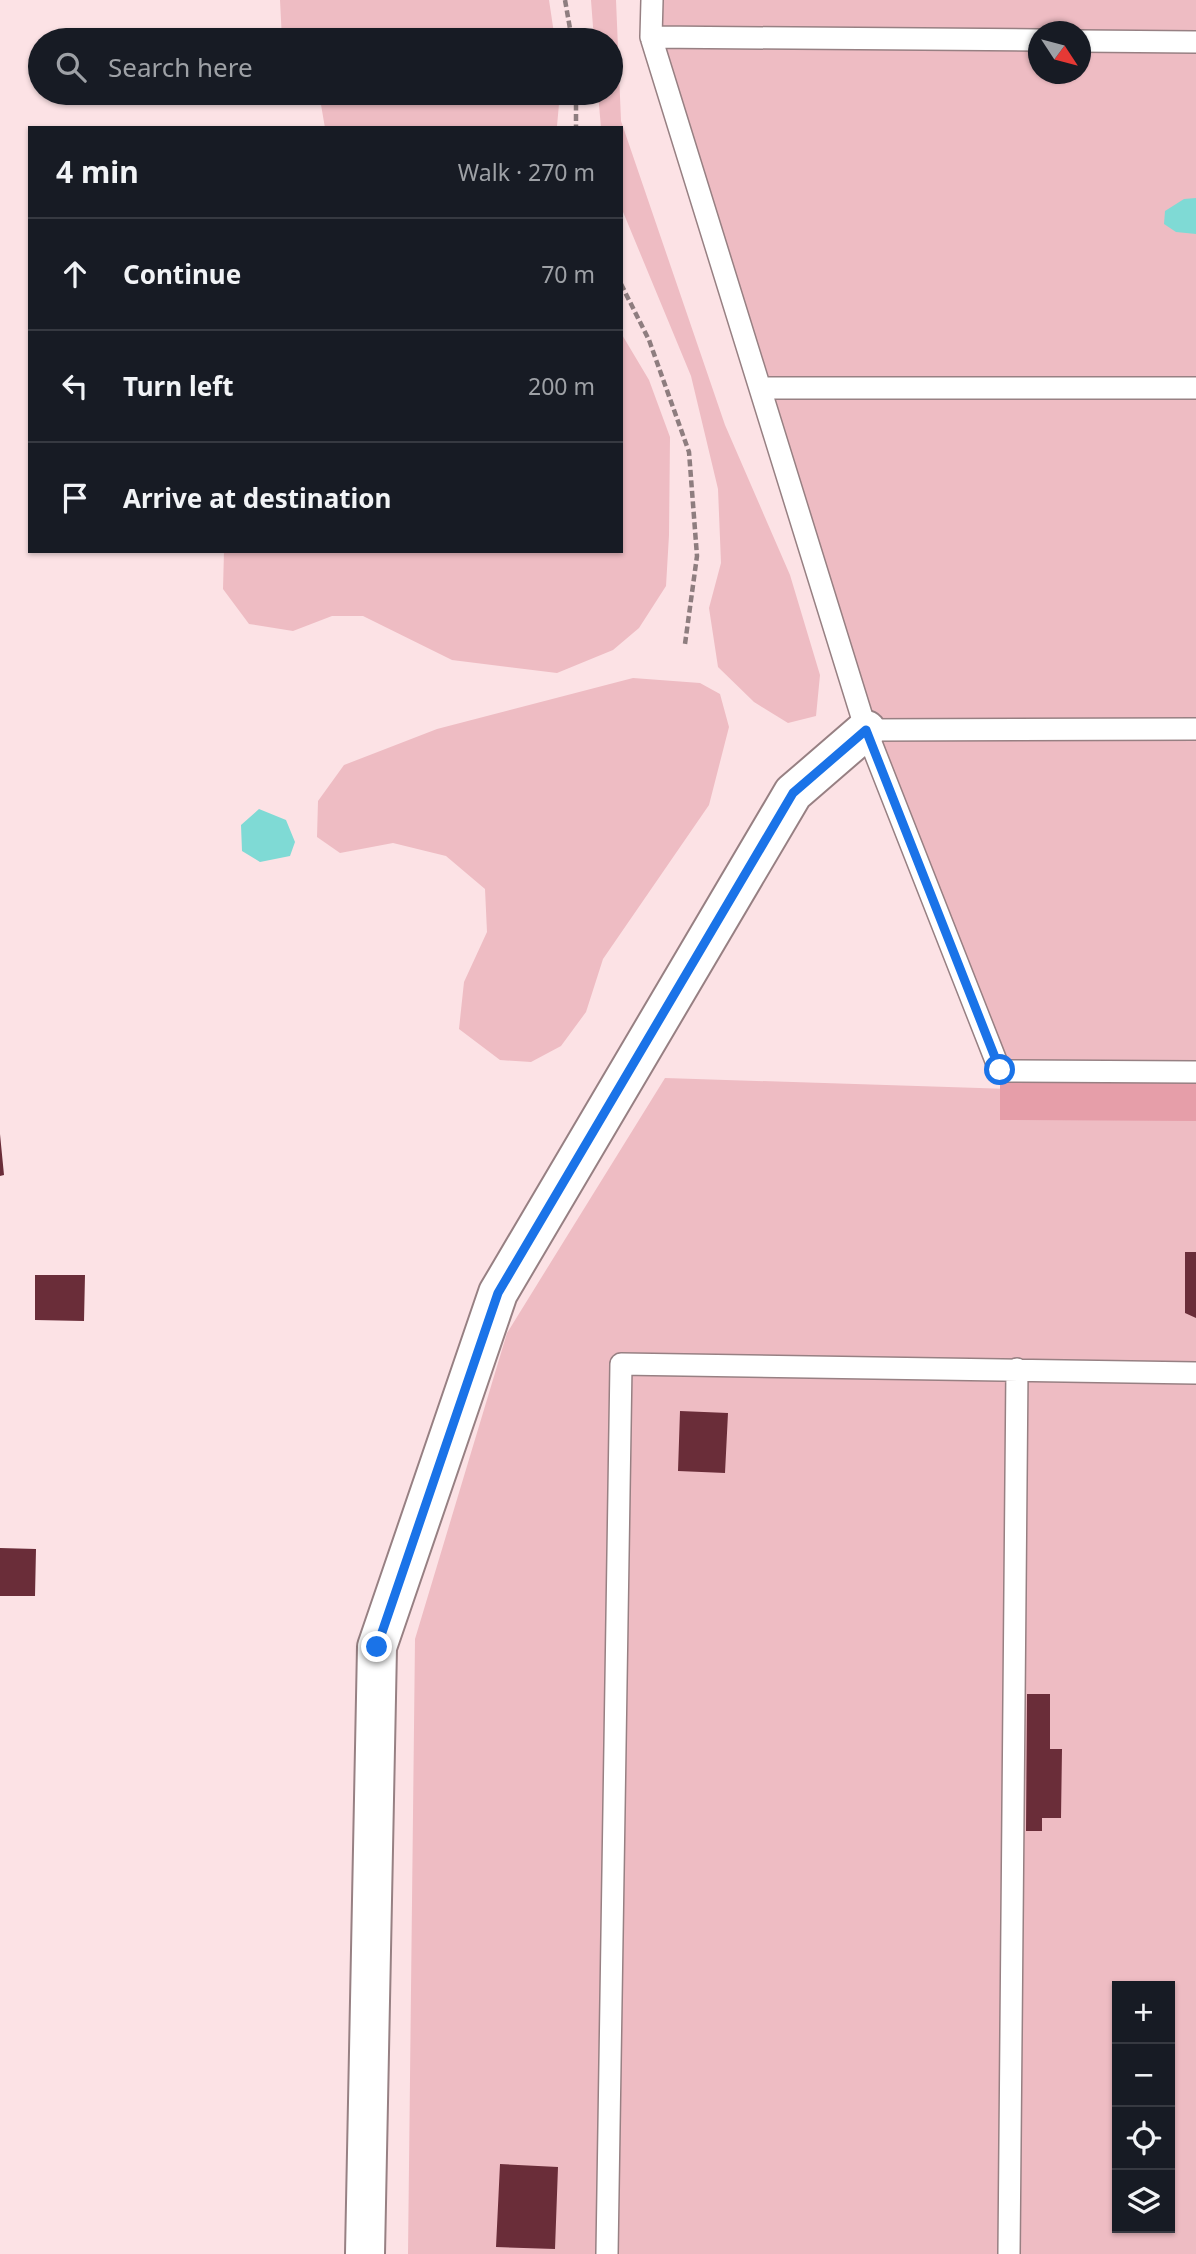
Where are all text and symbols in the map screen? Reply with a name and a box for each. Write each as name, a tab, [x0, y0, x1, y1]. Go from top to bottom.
north arrow	[1028, 21, 1091, 84]
search box	[28, 28, 623, 105]
icon: search	[52, 48, 90, 86]
text: Search here	[108, 49, 253, 85]
text: 4 min	[56, 151, 139, 192]
text: Walk · 270 m	[458, 156, 595, 188]
icon: ahead	[56, 255, 94, 293]
text: Continue	[123, 256, 241, 292]
text: 70 m	[541, 258, 595, 290]
icon: left	[56, 367, 94, 405]
text: Turn left	[123, 368, 234, 404]
text: 200 m	[528, 370, 595, 402]
icon: arrive	[56, 479, 94, 517]
text: Arrive at destination	[123, 480, 392, 516]
route start	[984, 1054, 1015, 1085]
route end	[361, 1631, 392, 1662]
map controls	[1112, 1981, 1175, 2233]
button: +	[1112, 1981, 1175, 2044]
button: −	[1112, 2044, 1175, 2107]
button: locate	[1112, 2107, 1175, 2170]
button: layers	[1112, 2170, 1175, 2233]

